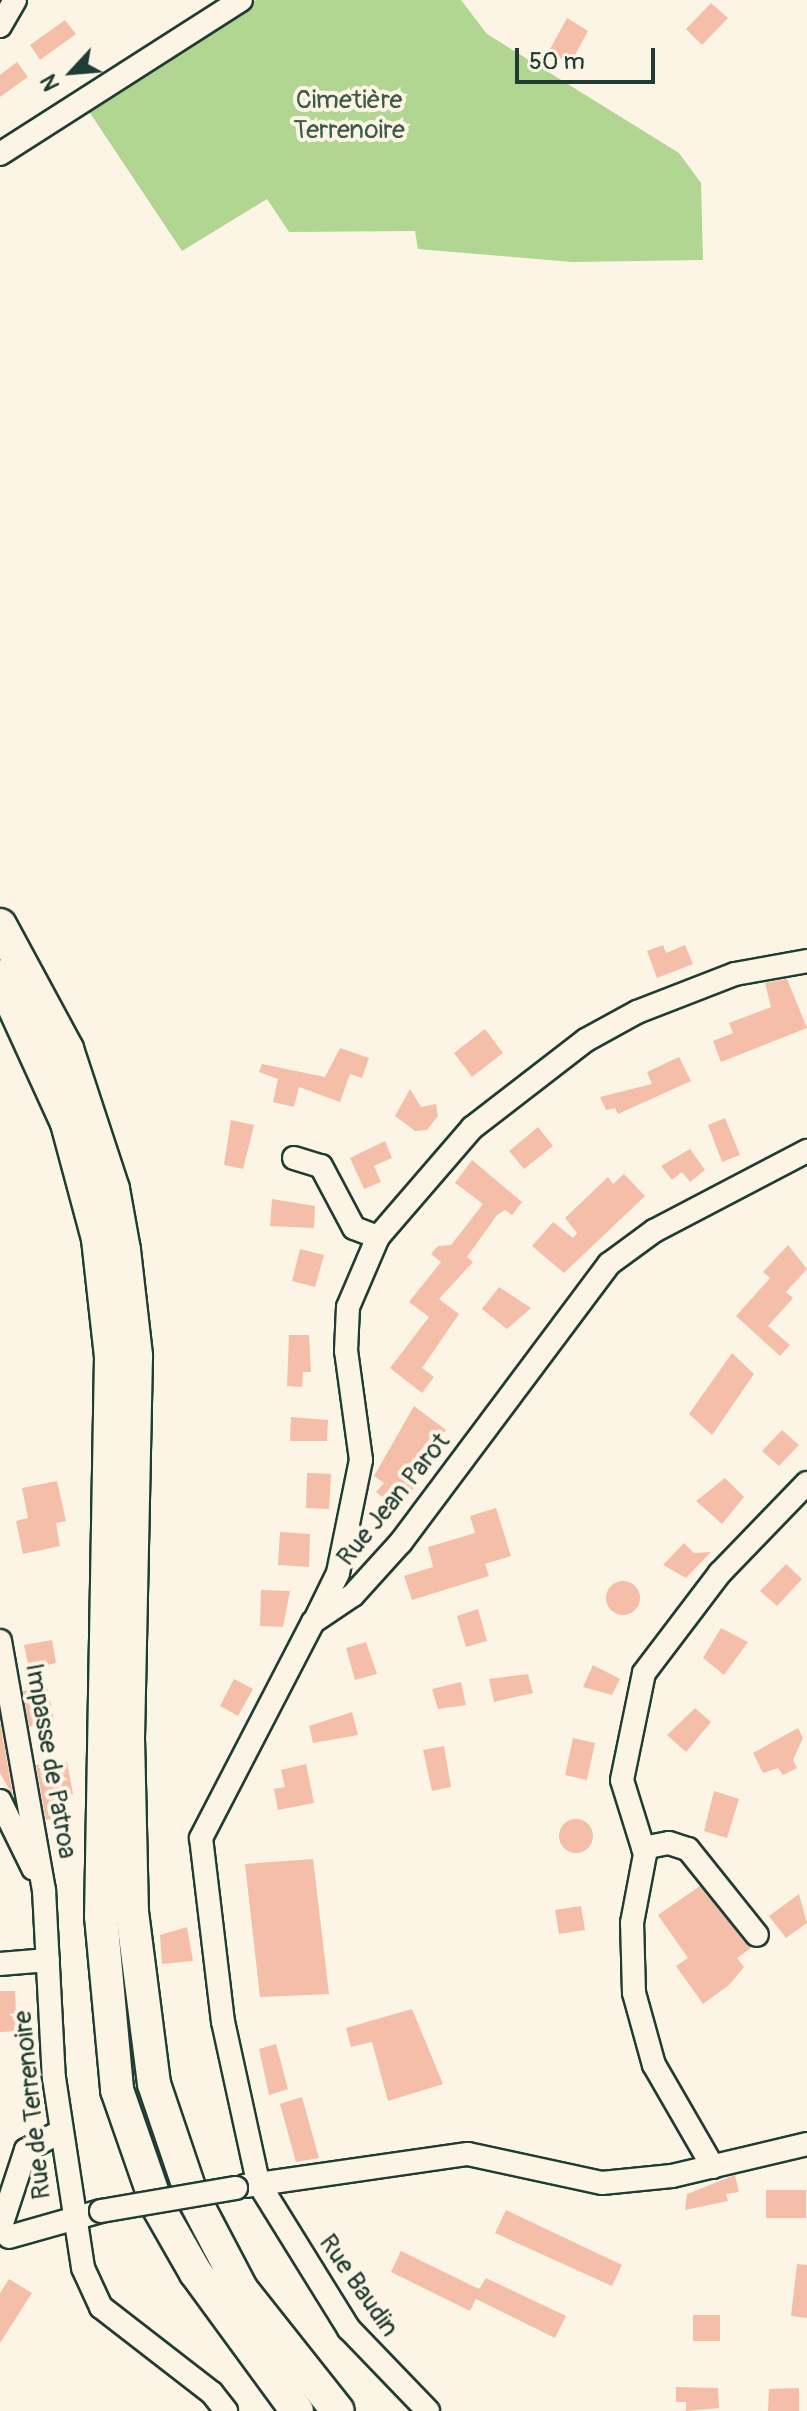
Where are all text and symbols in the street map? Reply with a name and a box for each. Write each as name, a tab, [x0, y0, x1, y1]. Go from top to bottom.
north arrow	[32, 32, 112, 112]
scale bar	[519, 32, 659, 82]
text: 50 m	[529, 47, 585, 76]
text: N	[35, 70, 66, 95]
park label: Cimetière Terrenoire	[293, 85, 405, 146]
street label: Rue Jean Parot	[331, 1427, 457, 1573]
street label: Impasse de Patroa	[17, 1661, 83, 1861]
street label: Rue de Terrenoire	[8, 2009, 58, 2201]
street label: Rue Baudin	[311, 2229, 405, 2343]

